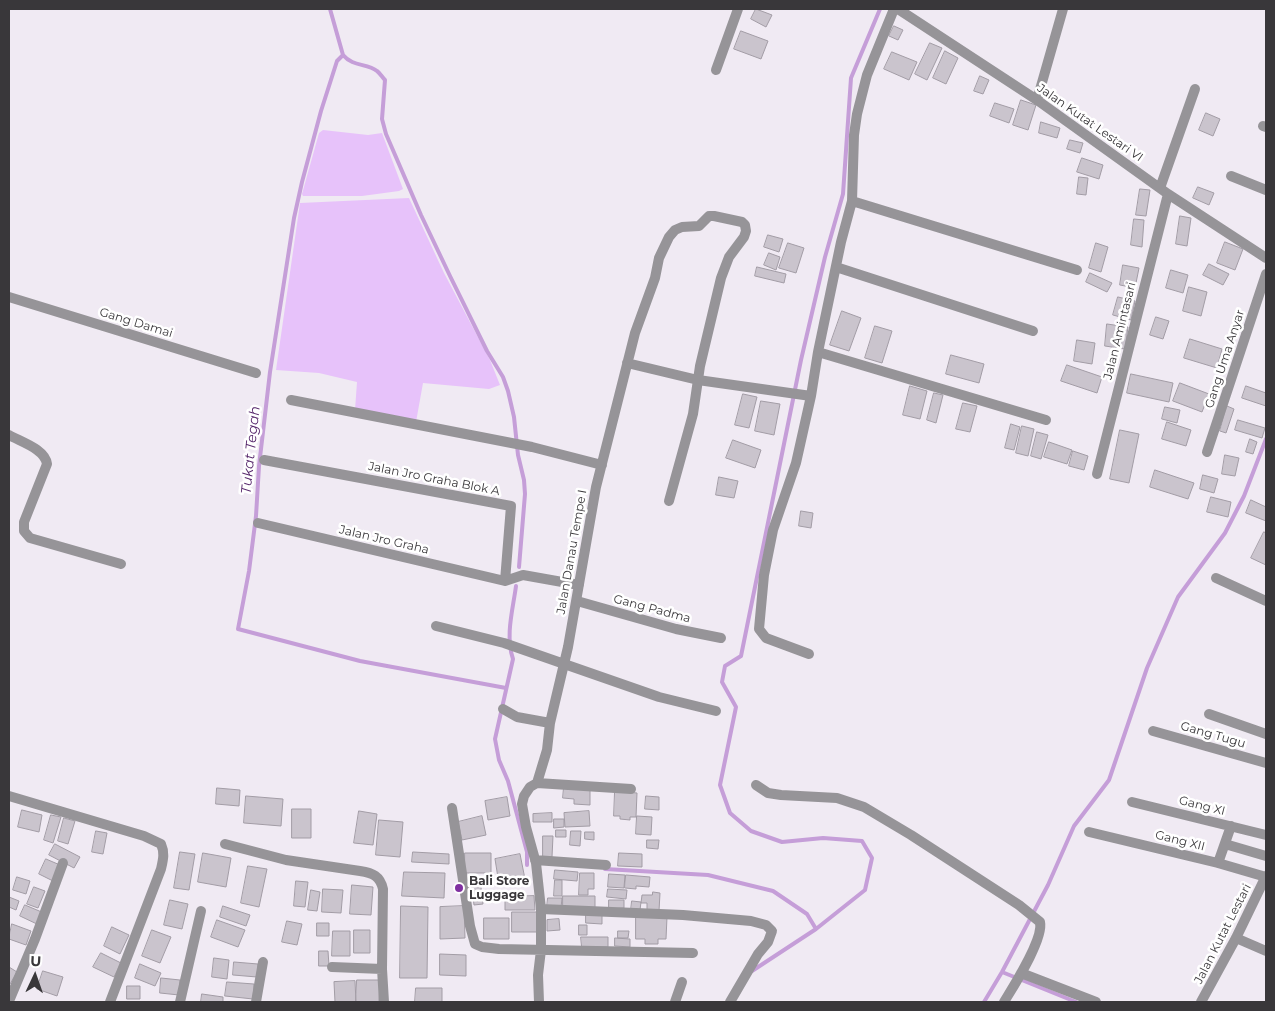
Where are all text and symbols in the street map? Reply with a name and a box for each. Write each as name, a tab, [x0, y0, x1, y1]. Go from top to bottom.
street label: Jalan Kutat Lestari VI	[1034, 81, 1146, 165]
street label: Jalan Amintasari	[1101, 281, 1139, 381]
street label: Gang Damai	[98, 305, 174, 341]
street label: Gang Uma Anyar	[1202, 308, 1248, 410]
water label: Tukat Tegah	[238, 405, 264, 495]
street label: Jalan Jro Graha Blok A	[367, 459, 501, 499]
street label: Jalan Danau Tempe I	[554, 489, 590, 615]
street label: Jalan Jro Graha	[338, 523, 430, 557]
street label: Gang Padma	[612, 592, 692, 626]
street label: Gang Tugu	[1179, 719, 1247, 751]
street label: Gang XI	[1177, 793, 1227, 819]
street label: Gang XII	[1154, 828, 1206, 854]
place label: Bali Store Luggage	[469, 874, 529, 902]
marker: Bali Store Luggage	[453, 882, 465, 894]
street label: Jalan Kutat Lestari	[1192, 882, 1254, 986]
north arrow	[10, 951, 60, 1001]
text: U	[30, 952, 42, 970]

